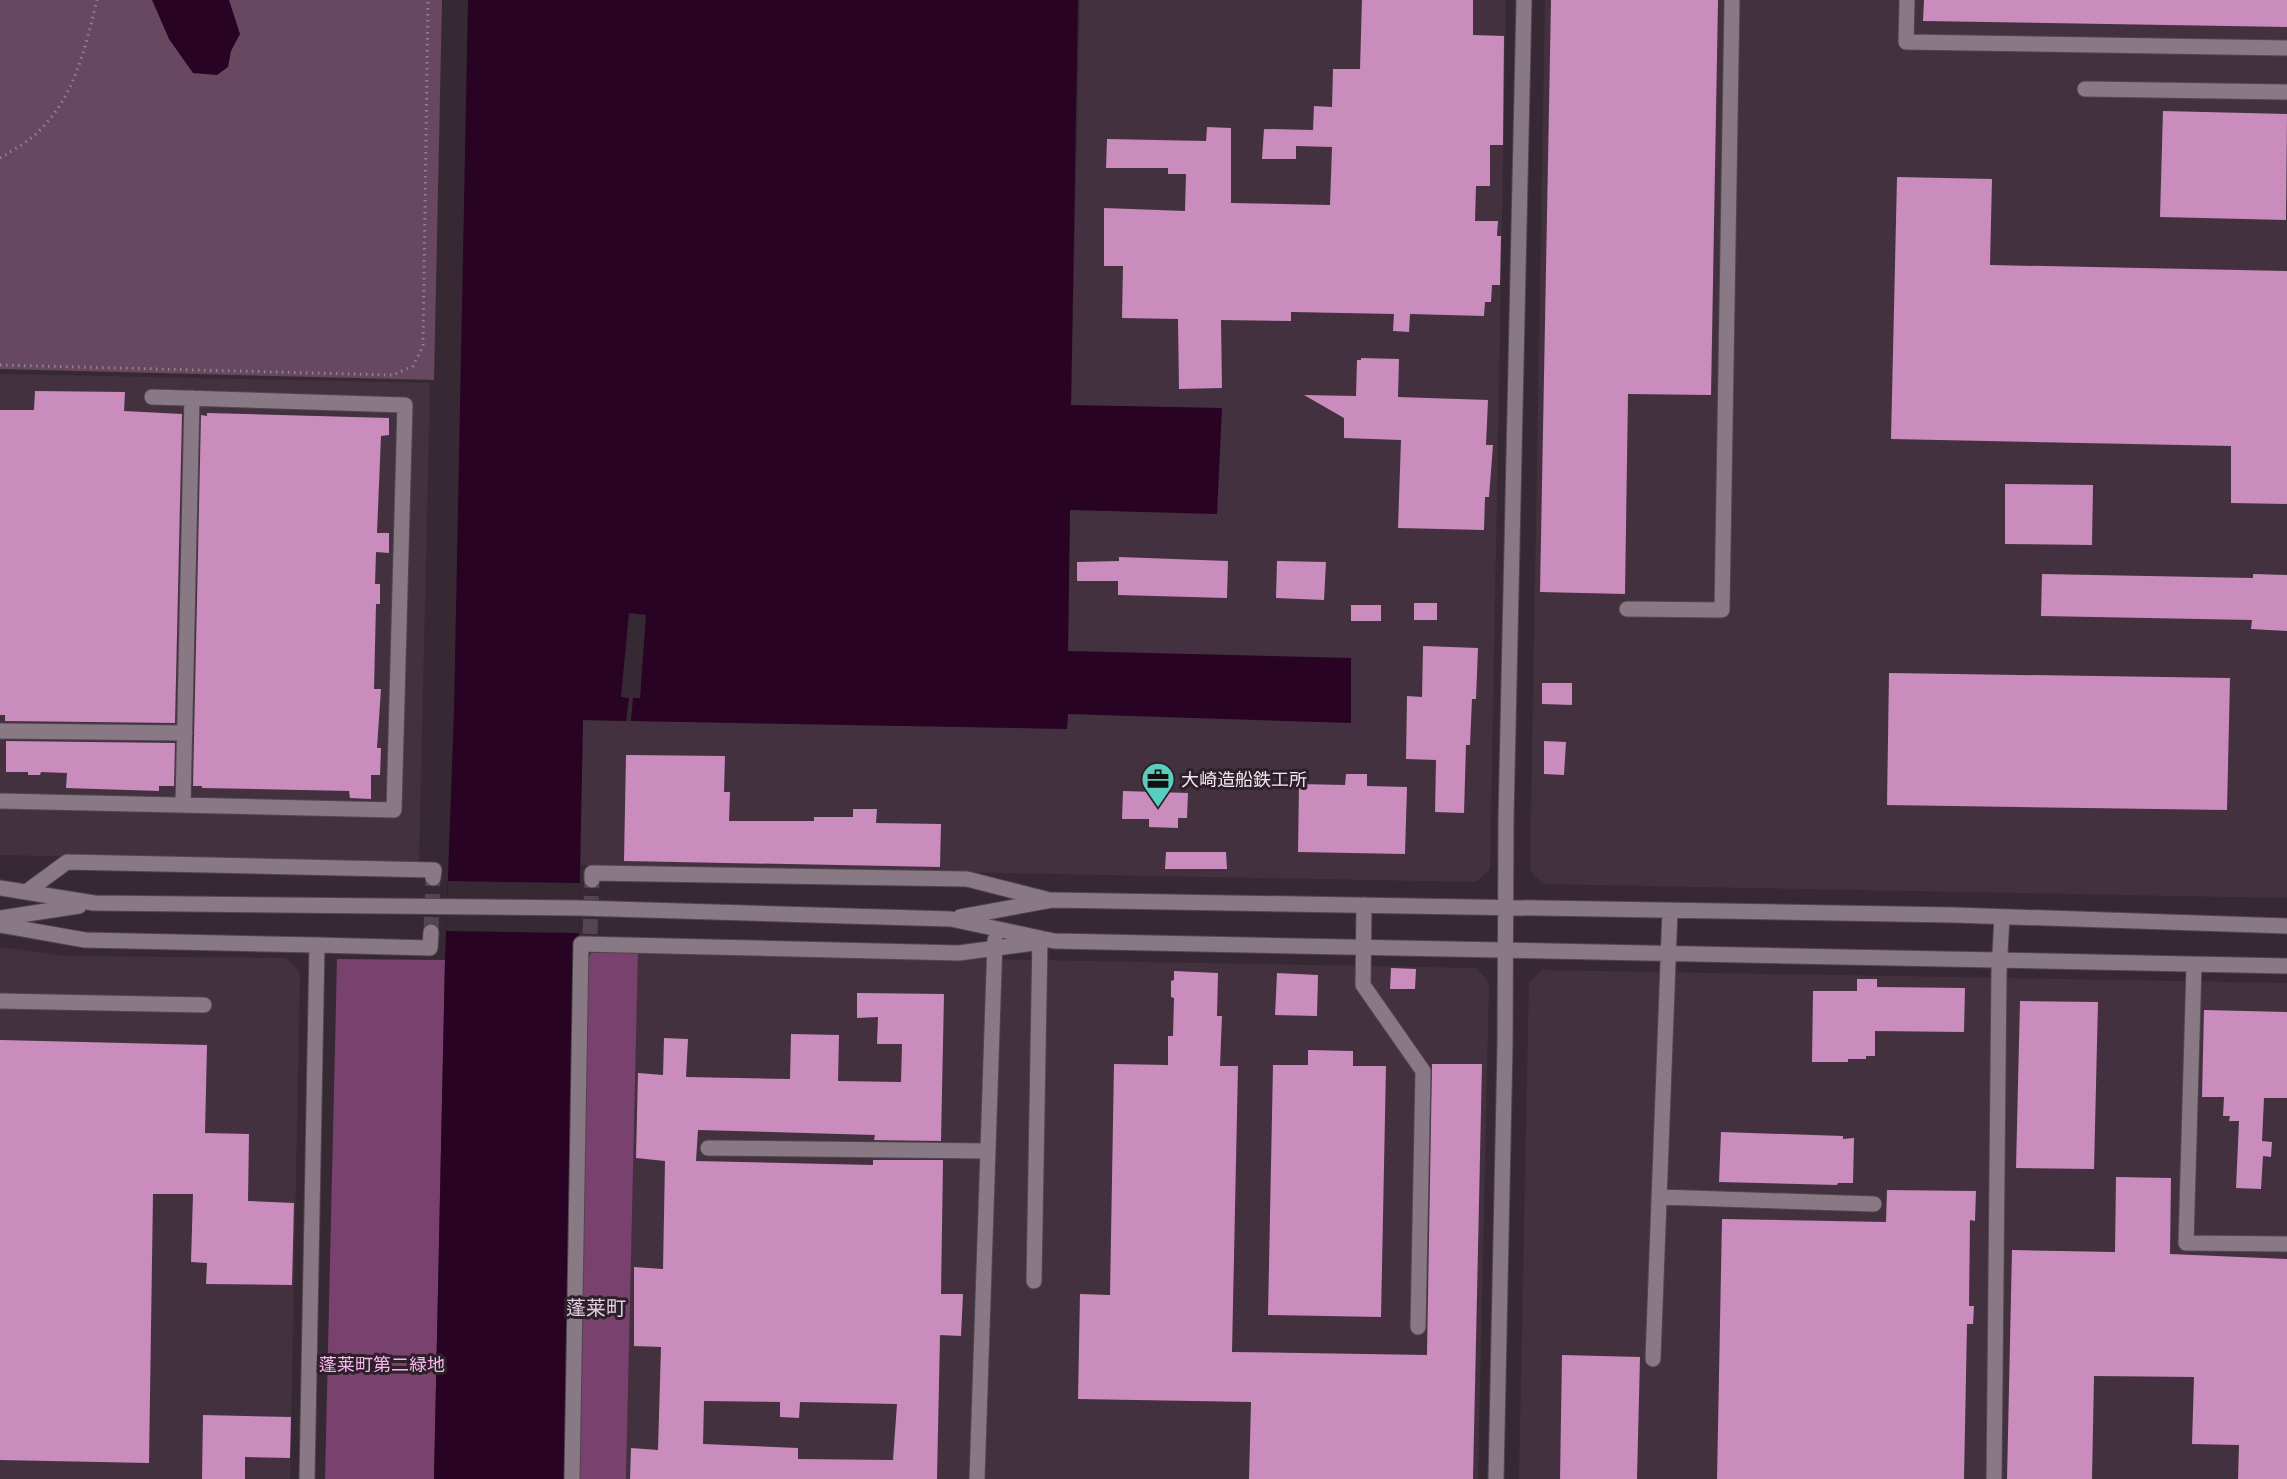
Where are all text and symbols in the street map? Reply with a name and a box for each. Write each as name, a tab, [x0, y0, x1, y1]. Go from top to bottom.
office icon: 大崎造船鉄工所	[1140, 761, 1176, 808]
place label: 大崎造船鉄工所	[1181, 768, 1307, 790]
district label: 蓬莱町	[566, 1295, 626, 1319]
park label: 蓬莱町第二緑地	[319, 1353, 445, 1375]

